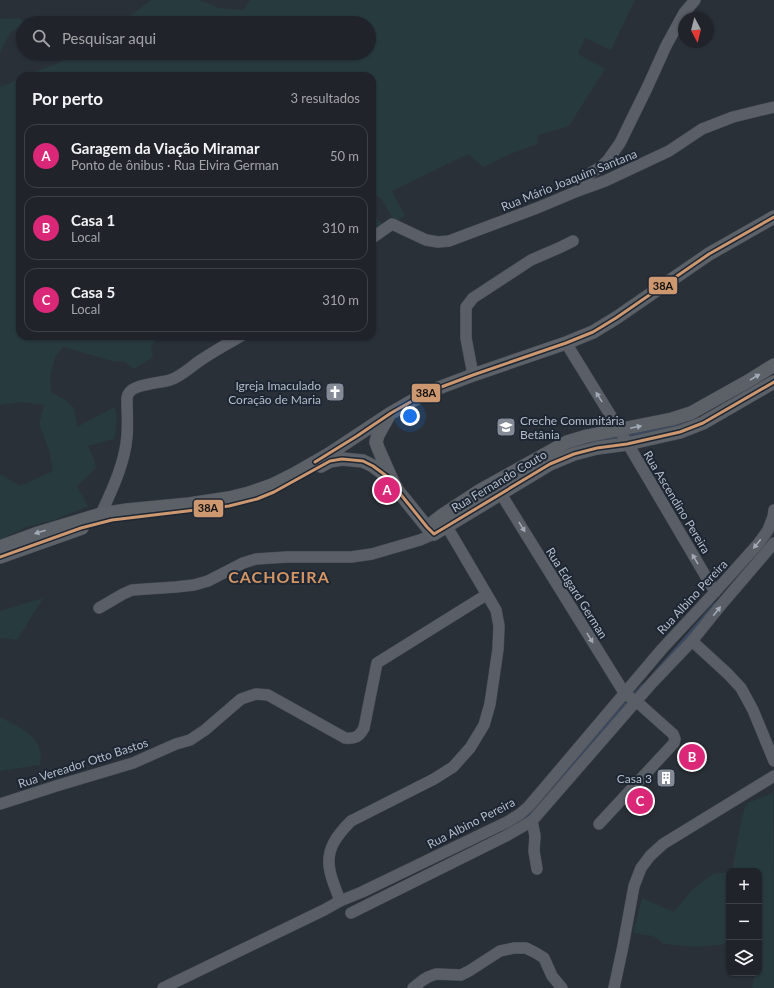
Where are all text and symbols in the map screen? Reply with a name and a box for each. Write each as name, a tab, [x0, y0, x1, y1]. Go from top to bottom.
north arrow	[678, 12, 714, 48]
search box	[16, 16, 376, 60]
icon: search	[30, 27, 52, 49]
text: Pesquisar aqui	[62, 29, 156, 47]
text: Por perto	[32, 88, 103, 109]
text: 3 resultados	[290, 90, 360, 106]
text: Garagem da Viação Miramar	[71, 139, 260, 157]
street label: Rua Mário Joaquim Santana	[499, 146, 639, 214]
text: A	[41, 148, 51, 164]
text: 50 m	[330, 148, 359, 164]
text: Ponto de ônibus · Rua Elvira German	[71, 157, 279, 173]
text: Casa 1	[71, 211, 115, 229]
text: B	[42, 220, 50, 236]
text: 310 m	[322, 220, 359, 236]
text: Local	[71, 229, 100, 245]
line badge: 38A	[648, 276, 678, 295]
text: 38A	[653, 279, 674, 292]
text: Casa 5	[71, 283, 115, 301]
text: C	[42, 292, 50, 308]
text: 310 m	[322, 292, 359, 308]
text: Local	[71, 301, 100, 317]
one-way arrow	[750, 373, 760, 381]
place label: Igreja Imaculado Coração de Maria	[228, 378, 321, 407]
church icon: Igreja Imaculado Coração de Maria	[324, 381, 346, 403]
line badge: 38A	[411, 383, 441, 403]
text: 38A	[416, 386, 437, 399]
one-way arrow	[595, 391, 602, 403]
your location	[400, 406, 420, 426]
place label: Creche Comunitária Betânia	[520, 413, 625, 442]
school or university icon: Creche Comunitária Betânia	[495, 416, 517, 438]
one-way arrow	[630, 423, 642, 429]
street label: Rua Fernando Couto	[449, 447, 549, 515]
street label: Rua Ascendino Pereira	[640, 448, 714, 556]
pin: A	[374, 475, 400, 505]
line badge: 38A	[193, 499, 224, 518]
text: 38A	[198, 501, 219, 514]
one-way arrow	[518, 521, 525, 533]
one-way arrow	[33, 530, 45, 536]
one-way arrow	[753, 539, 761, 550]
street label: Rua Edgard German	[543, 545, 611, 641]
one-way arrow	[691, 554, 699, 564]
street label: Rua Albino Pereira	[654, 557, 730, 637]
district label: CACHOEIRA	[228, 567, 330, 586]
one-way arrow	[712, 605, 721, 616]
one-way arrow	[586, 633, 594, 643]
street label: Rua Vereador Otto Bastos	[16, 735, 150, 791]
pin: B	[679, 742, 705, 772]
building icon: Casa 3	[655, 767, 677, 789]
place label: Casa 3	[617, 771, 652, 786]
pin: C	[627, 786, 653, 816]
street label: Rua Albino Pereira	[425, 794, 517, 852]
map controls	[726, 868, 762, 976]
button: +	[726, 868, 762, 904]
button: −	[726, 904, 762, 940]
button: layers	[726, 940, 762, 976]

